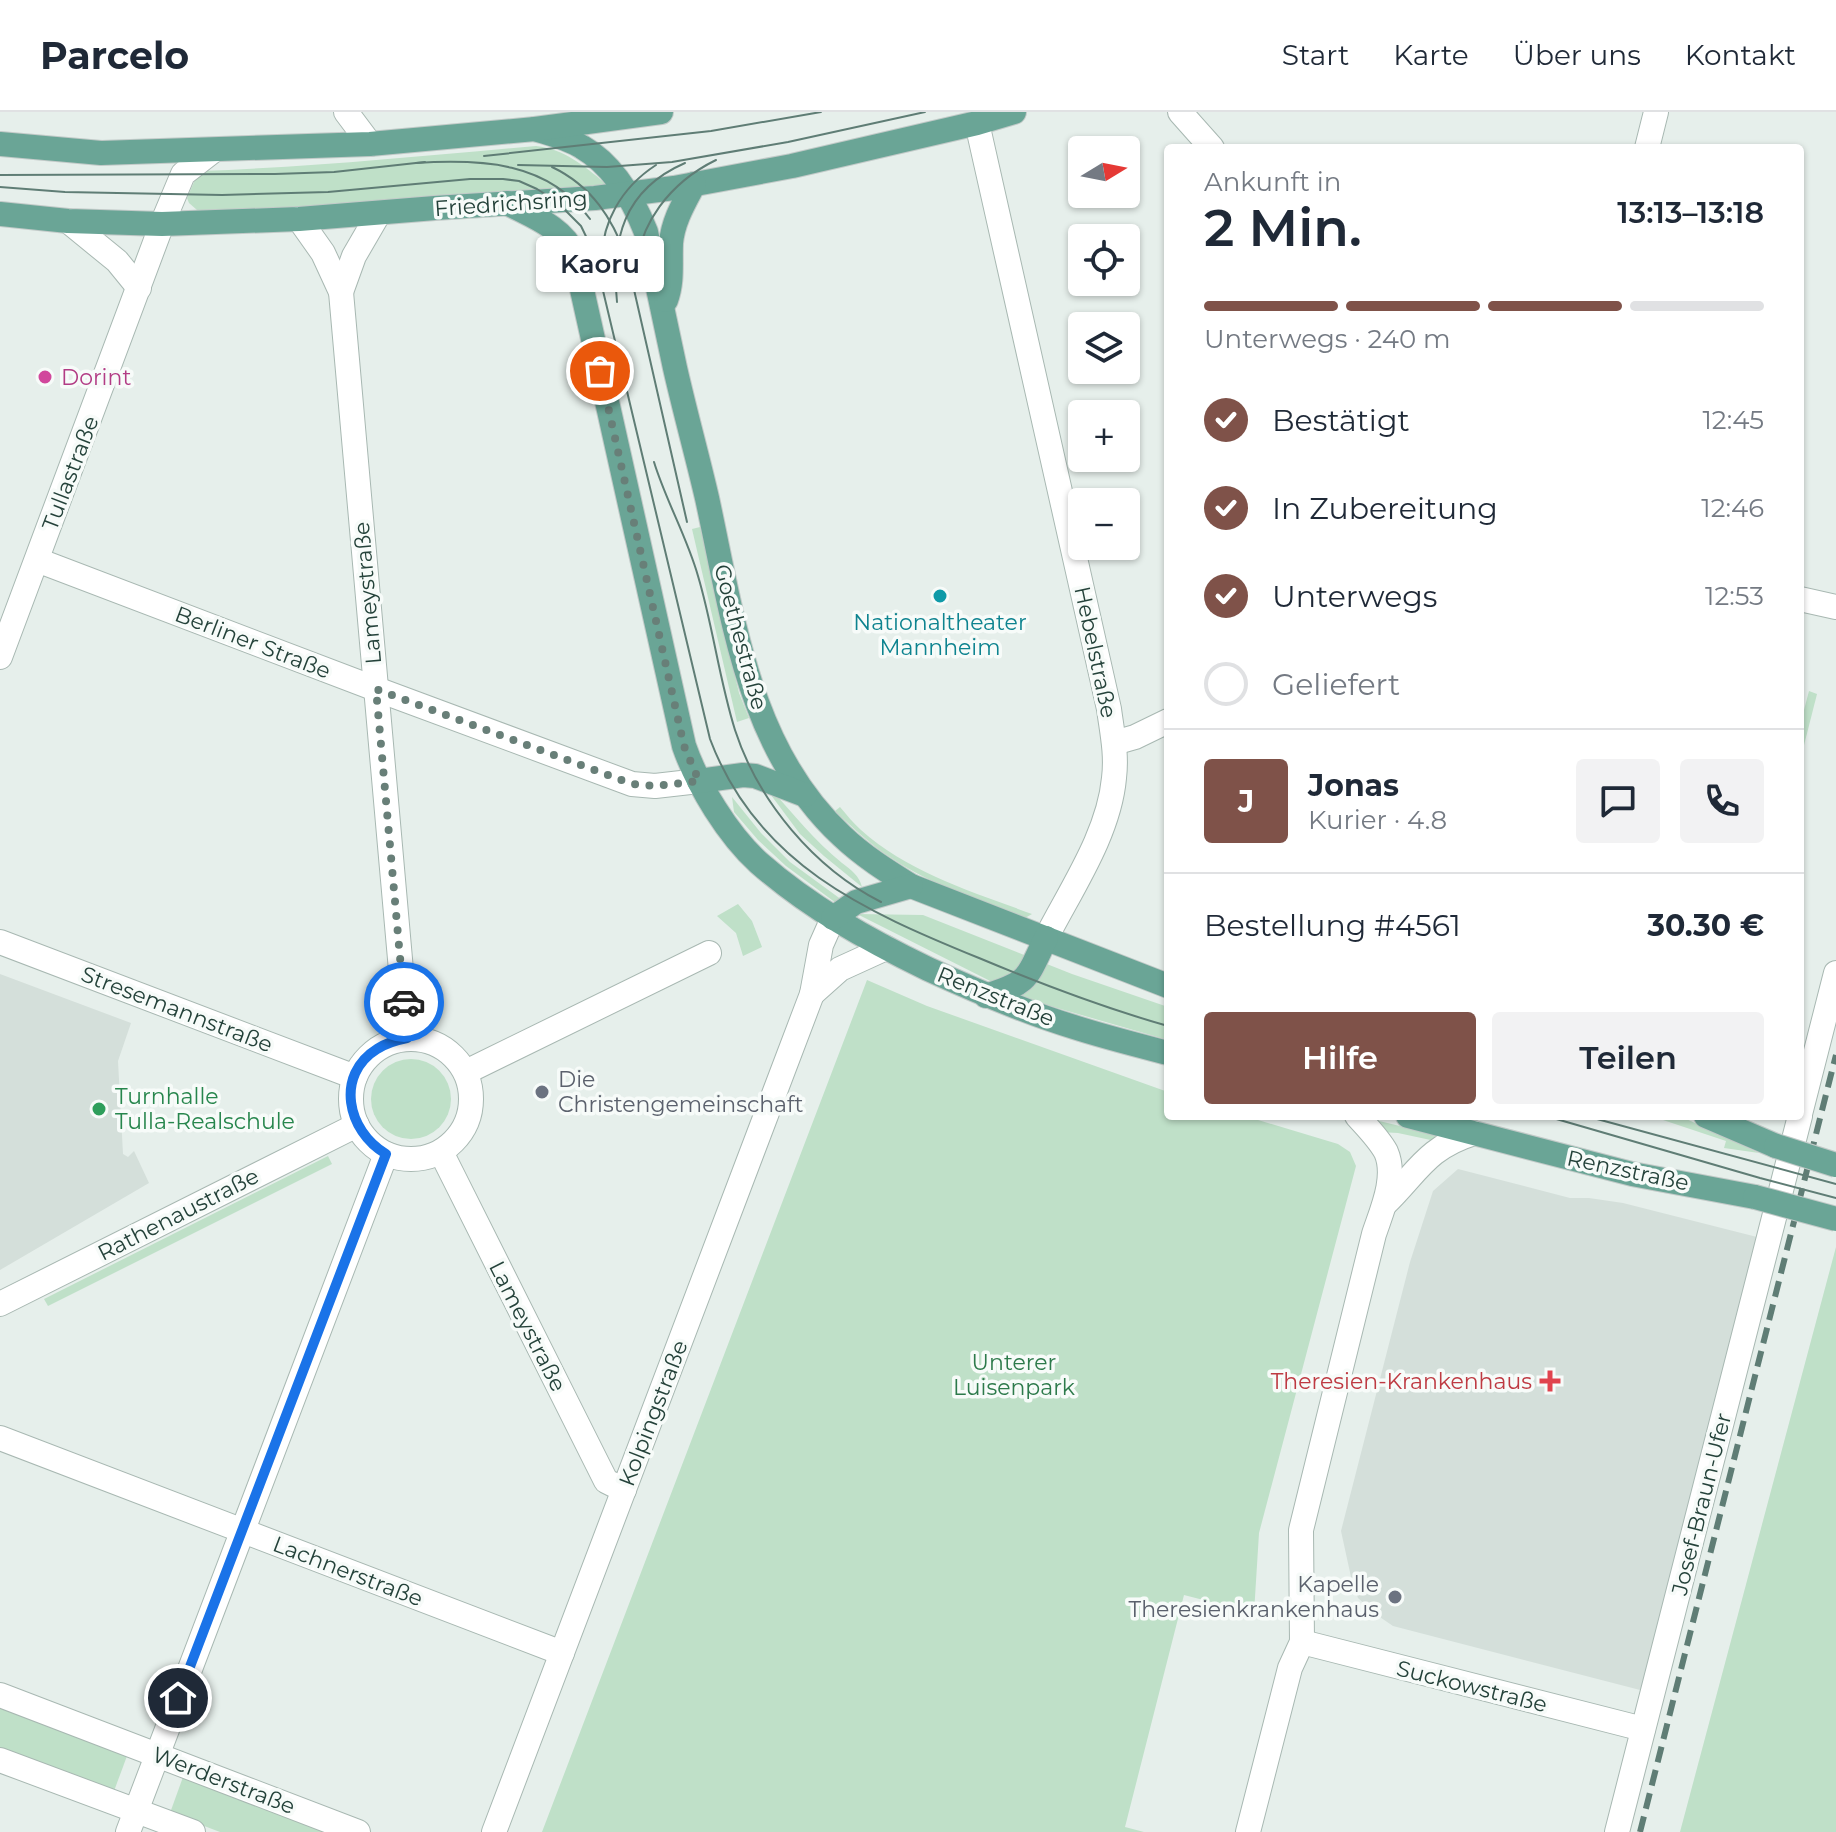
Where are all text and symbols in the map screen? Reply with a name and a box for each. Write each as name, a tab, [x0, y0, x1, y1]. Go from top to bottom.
text: Parcelo	[40, 32, 189, 79]
text: Start	[1282, 38, 1349, 72]
text: Karte	[1393, 38, 1469, 72]
text: Über uns	[1513, 38, 1641, 72]
text: Kontakt	[1685, 38, 1796, 72]
north arrow	[1068, 136, 1140, 208]
map controls	[1068, 136, 1140, 560]
text: Ankunft in	[1204, 166, 1341, 198]
street label: Friedrichsring	[434, 185, 588, 222]
text: 13:13–13:18	[1617, 194, 1764, 231]
text: 2 Min.	[1204, 196, 1362, 259]
button: locate	[1068, 224, 1140, 296]
callout: Kaoru	[536, 235, 664, 291]
text: Kaoru	[560, 248, 640, 280]
button: layers	[1068, 312, 1140, 384]
text: Unterwegs · 240 m	[1204, 323, 1451, 355]
pin	[566, 337, 634, 405]
icon: bag	[578, 349, 622, 393]
place label: Dorint	[61, 364, 131, 391]
marker: Dorint	[36, 368, 54, 386]
icon: check	[1204, 398, 1248, 442]
button: +	[1068, 400, 1140, 472]
text: Bestätigt	[1272, 402, 1410, 439]
text: 12:45	[1702, 404, 1764, 436]
street label: Tullastraße	[36, 412, 105, 534]
icon: check	[1204, 486, 1248, 530]
button: −	[1068, 488, 1140, 560]
text: In Zubereitung	[1272, 490, 1498, 527]
text: 12:46	[1701, 492, 1764, 524]
street label: Lameystraße	[348, 521, 387, 665]
street label: Goethestraße	[708, 561, 773, 713]
icon: check	[1204, 574, 1248, 618]
text: Unterwegs	[1272, 578, 1437, 615]
text: 12:53	[1705, 580, 1764, 612]
street label: Hebelstraße	[1068, 584, 1123, 720]
marker: Nationaltheater Mannheim	[931, 587, 949, 605]
street label: Berliner Straße	[171, 600, 334, 685]
place label: Nationaltheater Mannheim	[853, 609, 1027, 661]
text: Geliefert	[1272, 666, 1400, 703]
button: chat	[1576, 759, 1660, 843]
button: phone	[1680, 759, 1764, 843]
text: Jonas	[1308, 767, 1399, 804]
text: J	[1238, 783, 1254, 820]
text: Kurier · 4.8	[1308, 804, 1447, 836]
text: Bestellung #4561	[1204, 907, 1461, 944]
text: 30.30 €	[1647, 907, 1764, 944]
street label: Stresemannstraße	[77, 960, 276, 1058]
street label: Renzstraße	[933, 961, 1058, 1032]
courier	[364, 962, 444, 1042]
icon: car	[382, 980, 426, 1024]
button: Hilfe	[1204, 1012, 1476, 1104]
button: Teilen	[1492, 1012, 1764, 1104]
place label: Die Christengemeinschaft	[558, 1066, 803, 1118]
place label: Turnhalle Tulla-Realschule	[115, 1083, 295, 1135]
marker: Die Christengemeinschaft	[533, 1083, 551, 1101]
marker: Turnhalle Tulla-Realschule	[90, 1100, 108, 1118]
street label: Renzstraße	[1565, 1144, 1691, 1197]
street label: Rathenaustraße	[93, 1162, 263, 1267]
street label: Lameystraße	[483, 1256, 572, 1396]
street label: Kolpingstraße	[613, 1336, 694, 1490]
park label: Unterer Luisenpark	[953, 1349, 1076, 1401]
place label: Theresien-Krankenhaus	[1271, 1368, 1532, 1395]
marker: Theresien-Krankenhaus	[1539, 1370, 1561, 1392]
street label: Josef-Braun-Ufer	[1666, 1410, 1737, 1599]
street label: Lachnerstraße	[269, 1530, 427, 1612]
place label: Kapelle Theresienkrankenhaus	[1129, 1571, 1379, 1623]
marker: Kapelle Theresienkrankenhaus	[1386, 1588, 1404, 1606]
street label: Suckowstraße	[1394, 1655, 1550, 1718]
pin	[144, 1664, 212, 1732]
icon: home	[156, 1676, 200, 1720]
street label: Werderstraße	[149, 1741, 299, 1820]

